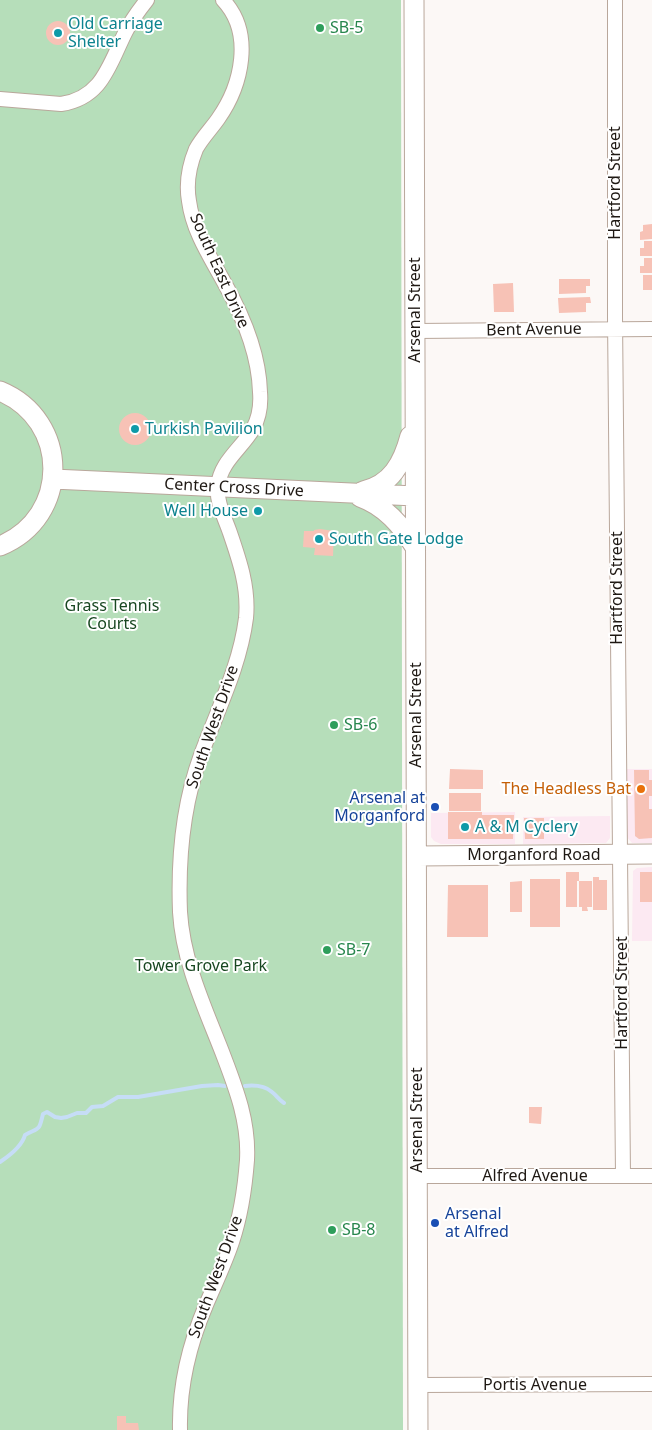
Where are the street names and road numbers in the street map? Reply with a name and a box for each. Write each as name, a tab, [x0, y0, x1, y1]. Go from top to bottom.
street label: Hartford Street	[605, 126, 625, 240]
street label: South East Drive	[185, 211, 253, 331]
street label: Arsenal Street	[405, 257, 425, 363]
street label: Bent Avenue	[486, 320, 582, 340]
street label: Center Cross Drive	[164, 475, 304, 501]
street label: Hartford Street	[607, 531, 627, 645]
street label: Arsenal Street	[406, 662, 426, 768]
street label: South West Drive	[183, 663, 243, 791]
street label: Morganford Road	[467, 845, 601, 865]
street label: Hartford Street	[612, 936, 632, 1050]
street label: Arsenal Street	[407, 1067, 427, 1173]
street label: Alfred Avenue	[482, 1166, 588, 1186]
street label: South West Drive	[185, 1213, 247, 1341]
street label: Portis Avenue	[483, 1375, 587, 1395]

